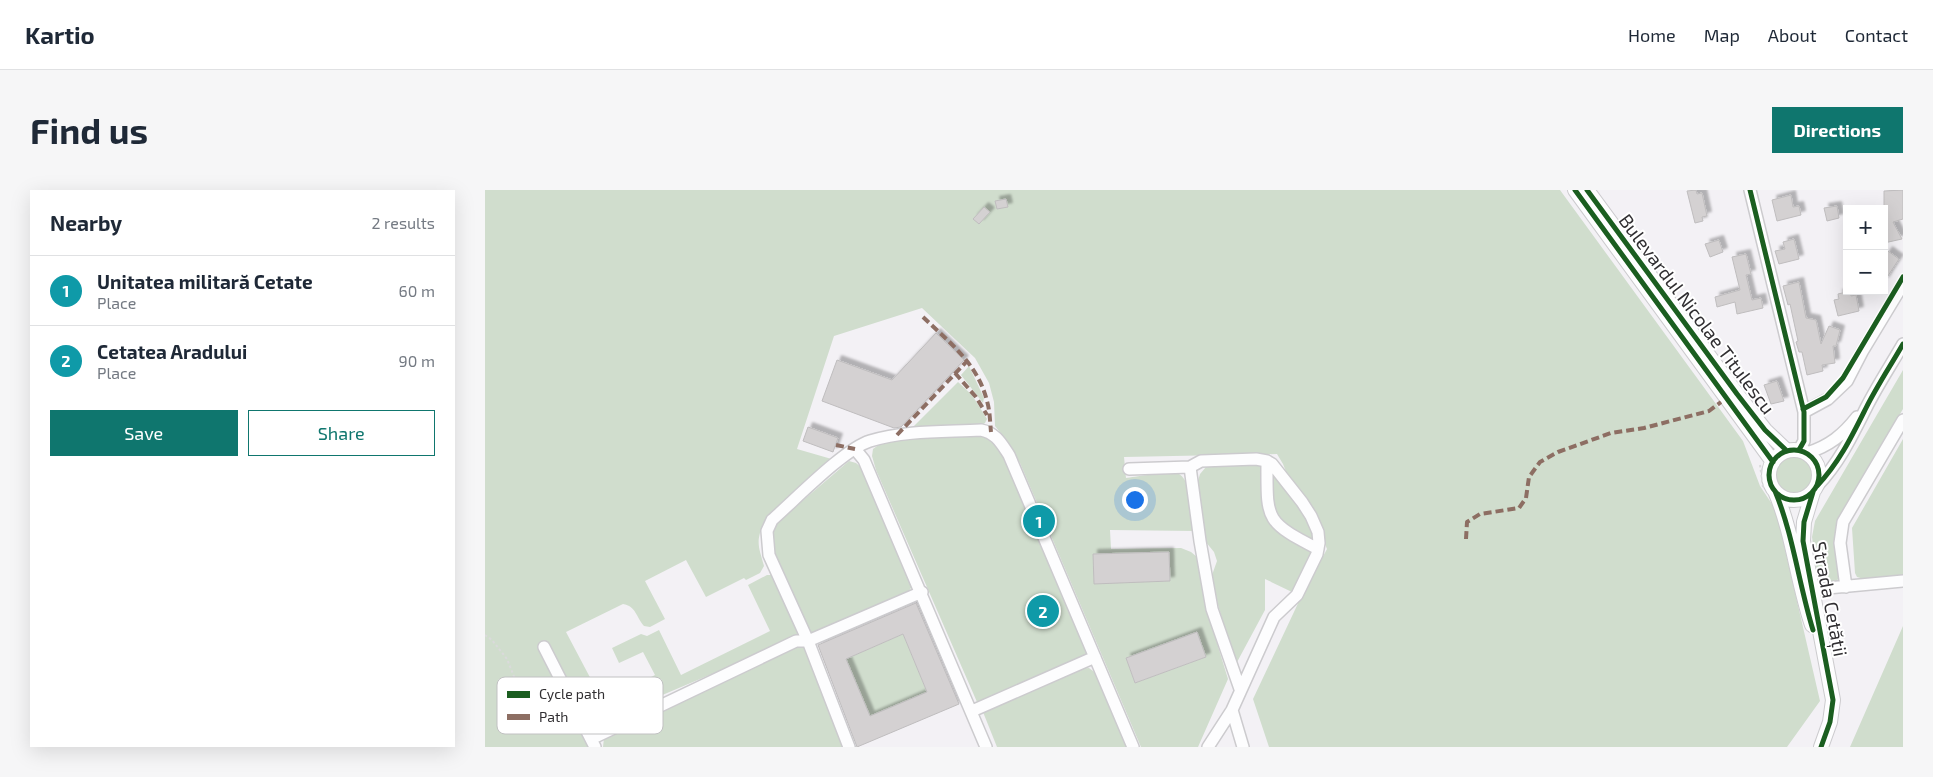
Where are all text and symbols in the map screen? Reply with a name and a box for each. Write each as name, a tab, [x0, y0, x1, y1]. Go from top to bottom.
text: Kartio	[25, 20, 95, 49]
text: Home	[1628, 24, 1676, 46]
text: Map	[1704, 24, 1740, 46]
text: About	[1768, 24, 1817, 46]
text: Contact	[1845, 24, 1908, 46]
button: Directions	[1772, 107, 1903, 153]
text: Find us	[30, 109, 148, 151]
map controls	[1843, 205, 1888, 295]
button: +	[1843, 205, 1888, 250]
street label: Bulevardul Nicolae Titulescu	[1615, 209, 1780, 418]
text: Nearby	[50, 210, 122, 235]
text: 2 results	[372, 213, 435, 232]
button: −	[1843, 250, 1888, 295]
text: Unitatea militară Cetate	[97, 270, 313, 293]
text: 1	[63, 281, 69, 300]
text: 60 m	[399, 281, 435, 300]
text: Place	[97, 293, 136, 312]
text: Cetatea Aradului	[97, 340, 247, 363]
text: 2	[61, 351, 71, 370]
text: 90 m	[399, 351, 435, 370]
text: Place	[97, 363, 136, 382]
button: Save	[50, 410, 238, 456]
button: Share	[248, 410, 435, 456]
your location	[1122, 487, 1148, 513]
pin: 1	[1023, 502, 1055, 540]
street label: Strada Cetății	[1806, 539, 1853, 659]
pin: 2	[1027, 592, 1059, 630]
legend	[497, 677, 663, 734]
text: Cycle path	[539, 685, 605, 702]
text: Path	[539, 708, 568, 725]

